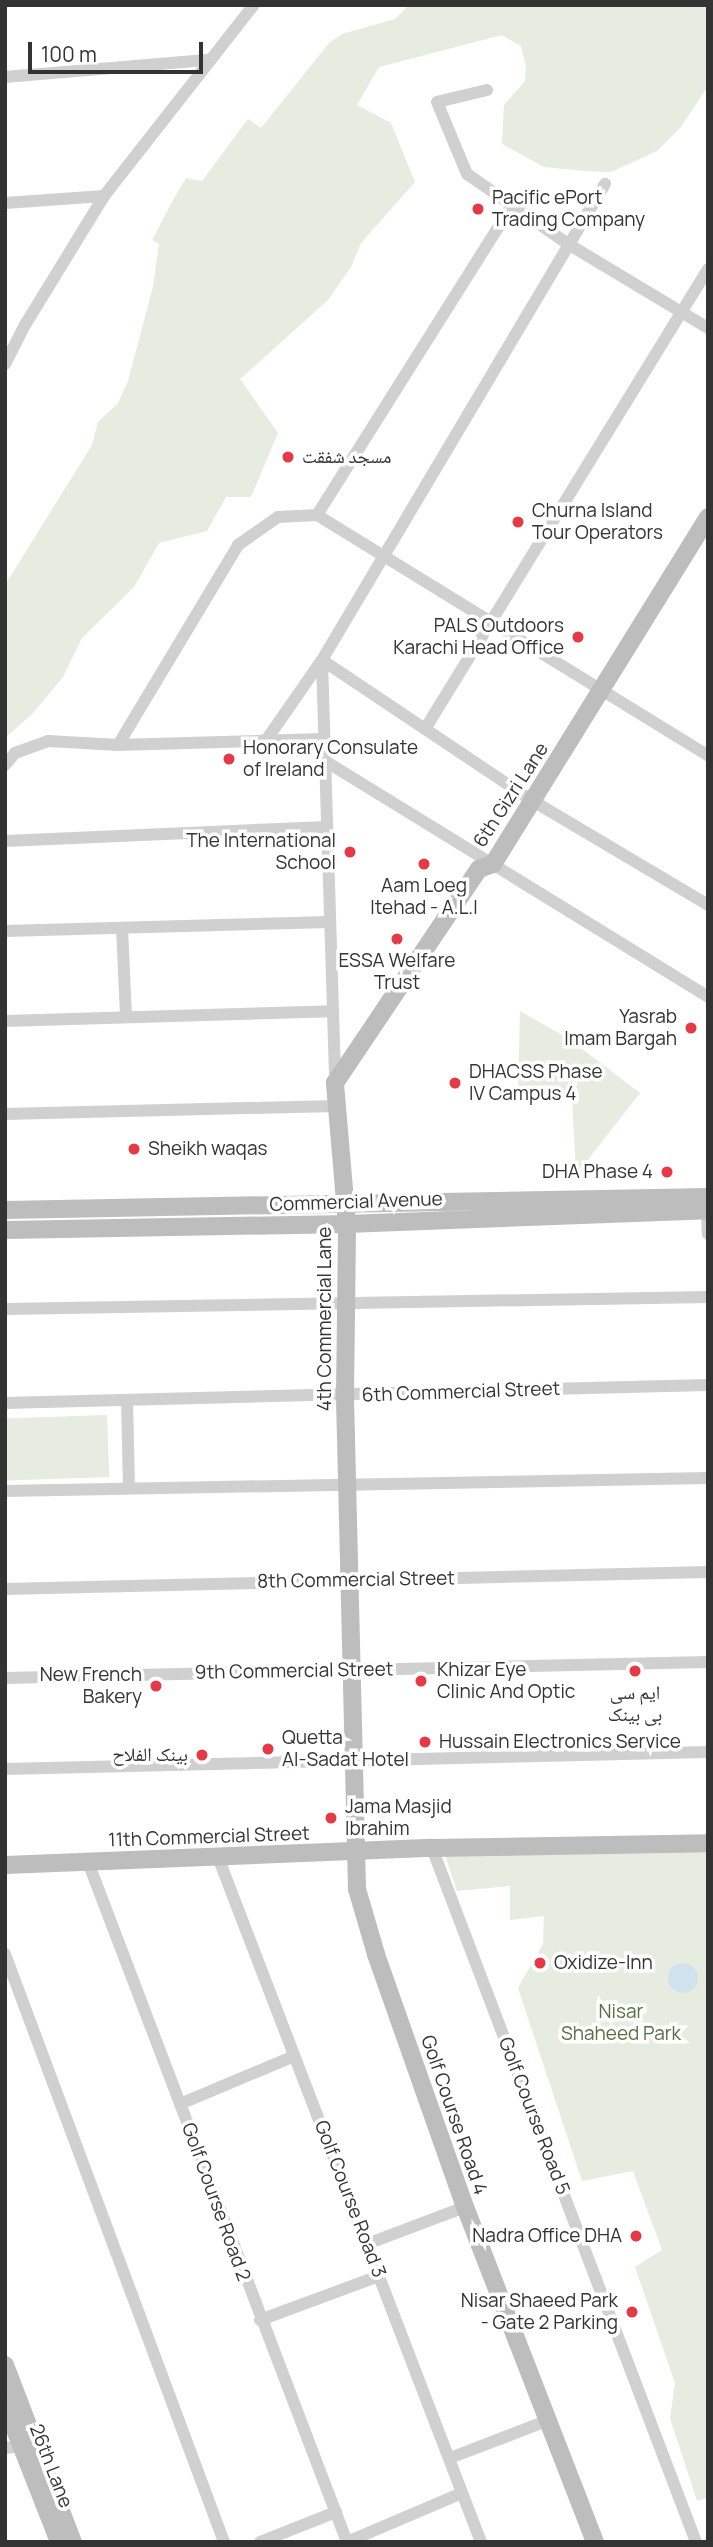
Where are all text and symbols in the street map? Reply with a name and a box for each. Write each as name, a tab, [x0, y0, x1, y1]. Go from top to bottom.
scale bar	[32, 28, 206, 72]
text: 100 m	[41, 40, 97, 68]
place label: Pacific ePort Trading Company	[492, 187, 645, 231]
marker: Pacific ePort Trading Company	[470, 201, 486, 217]
place label: مسجد شفقت	[302, 446, 391, 468]
marker: مسجد شفقت	[280, 449, 296, 465]
place label: Churna Island Tour Operators	[532, 500, 663, 544]
marker: Churna Island Tour Operators	[510, 514, 526, 530]
place label: PALS Outdoors Karachi Head Office	[393, 615, 564, 659]
marker: PALS Outdoors Karachi Head Office	[570, 629, 586, 645]
place label: Honorary Consulate of Ireland	[243, 737, 418, 781]
street label: 6th Gizri Lane	[469, 738, 553, 852]
marker: Honorary Consulate of Ireland	[221, 751, 237, 767]
place label: The International School	[186, 830, 336, 874]
marker: The International School	[342, 844, 358, 860]
marker: Aam Loeg Itehad - A.L.I	[416, 856, 432, 872]
place label: Aam Loeg Itehad - A.L.I	[370, 875, 478, 919]
marker: ESSA Welfare Trust	[389, 931, 405, 947]
place label: ESSA Welfare Trust	[339, 950, 455, 994]
place label: Yasrab Imam Bargah	[564, 1006, 677, 1050]
marker: Yasrab Imam Bargah	[683, 1020, 699, 1036]
place label: DHACSS Phase IV Campus 4	[469, 1061, 602, 1105]
marker: DHACSS Phase IV Campus 4	[447, 1075, 463, 1091]
place label: Sheikh waqas	[148, 1138, 267, 1160]
marker: Sheikh waqas	[126, 1141, 142, 1157]
place label: DHA Phase 4	[542, 1161, 653, 1183]
marker: DHA Phase 4	[659, 1164, 675, 1180]
street label: Commercial Avenue	[269, 1188, 443, 1216]
street label: 4th Commercial Lane	[314, 1227, 336, 1411]
street label: 6th Commercial Street	[361, 1377, 561, 1407]
street label: 8th Commercial Street	[257, 1567, 455, 1593]
street label: 9th Commercial Street	[195, 1658, 393, 1684]
place label: Khizar Eye Clinic And Optic	[437, 1659, 575, 1703]
marker: ایم سی بی بینک	[627, 1663, 643, 1679]
place label: New French Bakery	[40, 1664, 142, 1708]
marker: Khizar Eye Clinic And Optic	[411, 1671, 431, 1691]
marker: New French Bakery	[148, 1678, 164, 1694]
place label: ایم سی بی بینک	[608, 1682, 662, 1726]
place label: Quetta Al-Sadat Hotel	[282, 1727, 409, 1771]
place label: Hussain Electronics Service	[439, 1731, 681, 1753]
marker: Hussain Electronics Service	[417, 1734, 433, 1750]
marker: Quetta Al-Sadat Hotel	[260, 1741, 276, 1757]
place label: بینک الفلاح	[112, 1744, 188, 1766]
marker: بینک الفلاح	[194, 1747, 210, 1763]
place label: Jama Masjid Ibrahim	[345, 1796, 452, 1840]
marker: Jama Masjid Ibrahim	[323, 1810, 339, 1826]
street label: 11th Commercial Street	[108, 1822, 310, 1852]
place label: Oxidize-Inn	[554, 1952, 653, 1974]
marker: Oxidize-Inn	[532, 1955, 548, 1971]
park label: Nisar Shaheed Park	[561, 2001, 681, 2045]
street label: Golf Course Road 4	[416, 2032, 492, 2198]
street label: Golf Course Road 5	[493, 2034, 575, 2198]
street label: Golf Course Road 3	[310, 2117, 390, 2281]
street label: Golf Course Road 2	[177, 2120, 255, 2284]
place label: Nadra Office DHA	[472, 2225, 622, 2247]
marker: Nadra Office DHA	[628, 2228, 644, 2244]
place label: Nisar Shaeed Park - Gate 2 Parking	[461, 2290, 618, 2334]
marker: Nisar Shaeed Park - Gate 2 Parking	[624, 2304, 640, 2320]
street label: 26th Lane	[25, 2421, 77, 2511]

